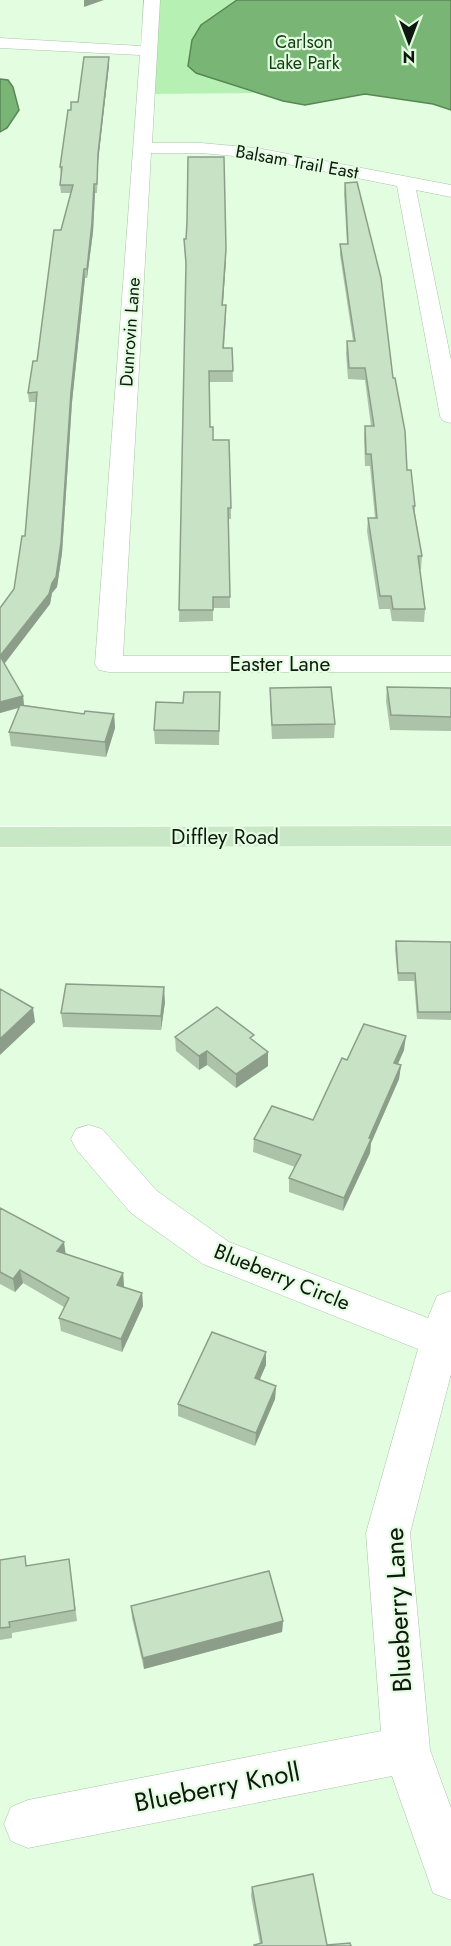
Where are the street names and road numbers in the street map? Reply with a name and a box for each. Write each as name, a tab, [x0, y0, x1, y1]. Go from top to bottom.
street label: Balsam Trail East	[234, 138, 361, 186]
street label: Dunrovin Lane	[113, 276, 147, 388]
street label: Easter Lane	[230, 649, 331, 679]
street label: Diffley Road	[171, 822, 279, 852]
street label: Blueberry Circle	[210, 1236, 355, 1318]
street label: Blueberry Lane	[375, 1527, 421, 1693]
street label: Blueberry Knoll	[131, 1752, 303, 1822]

